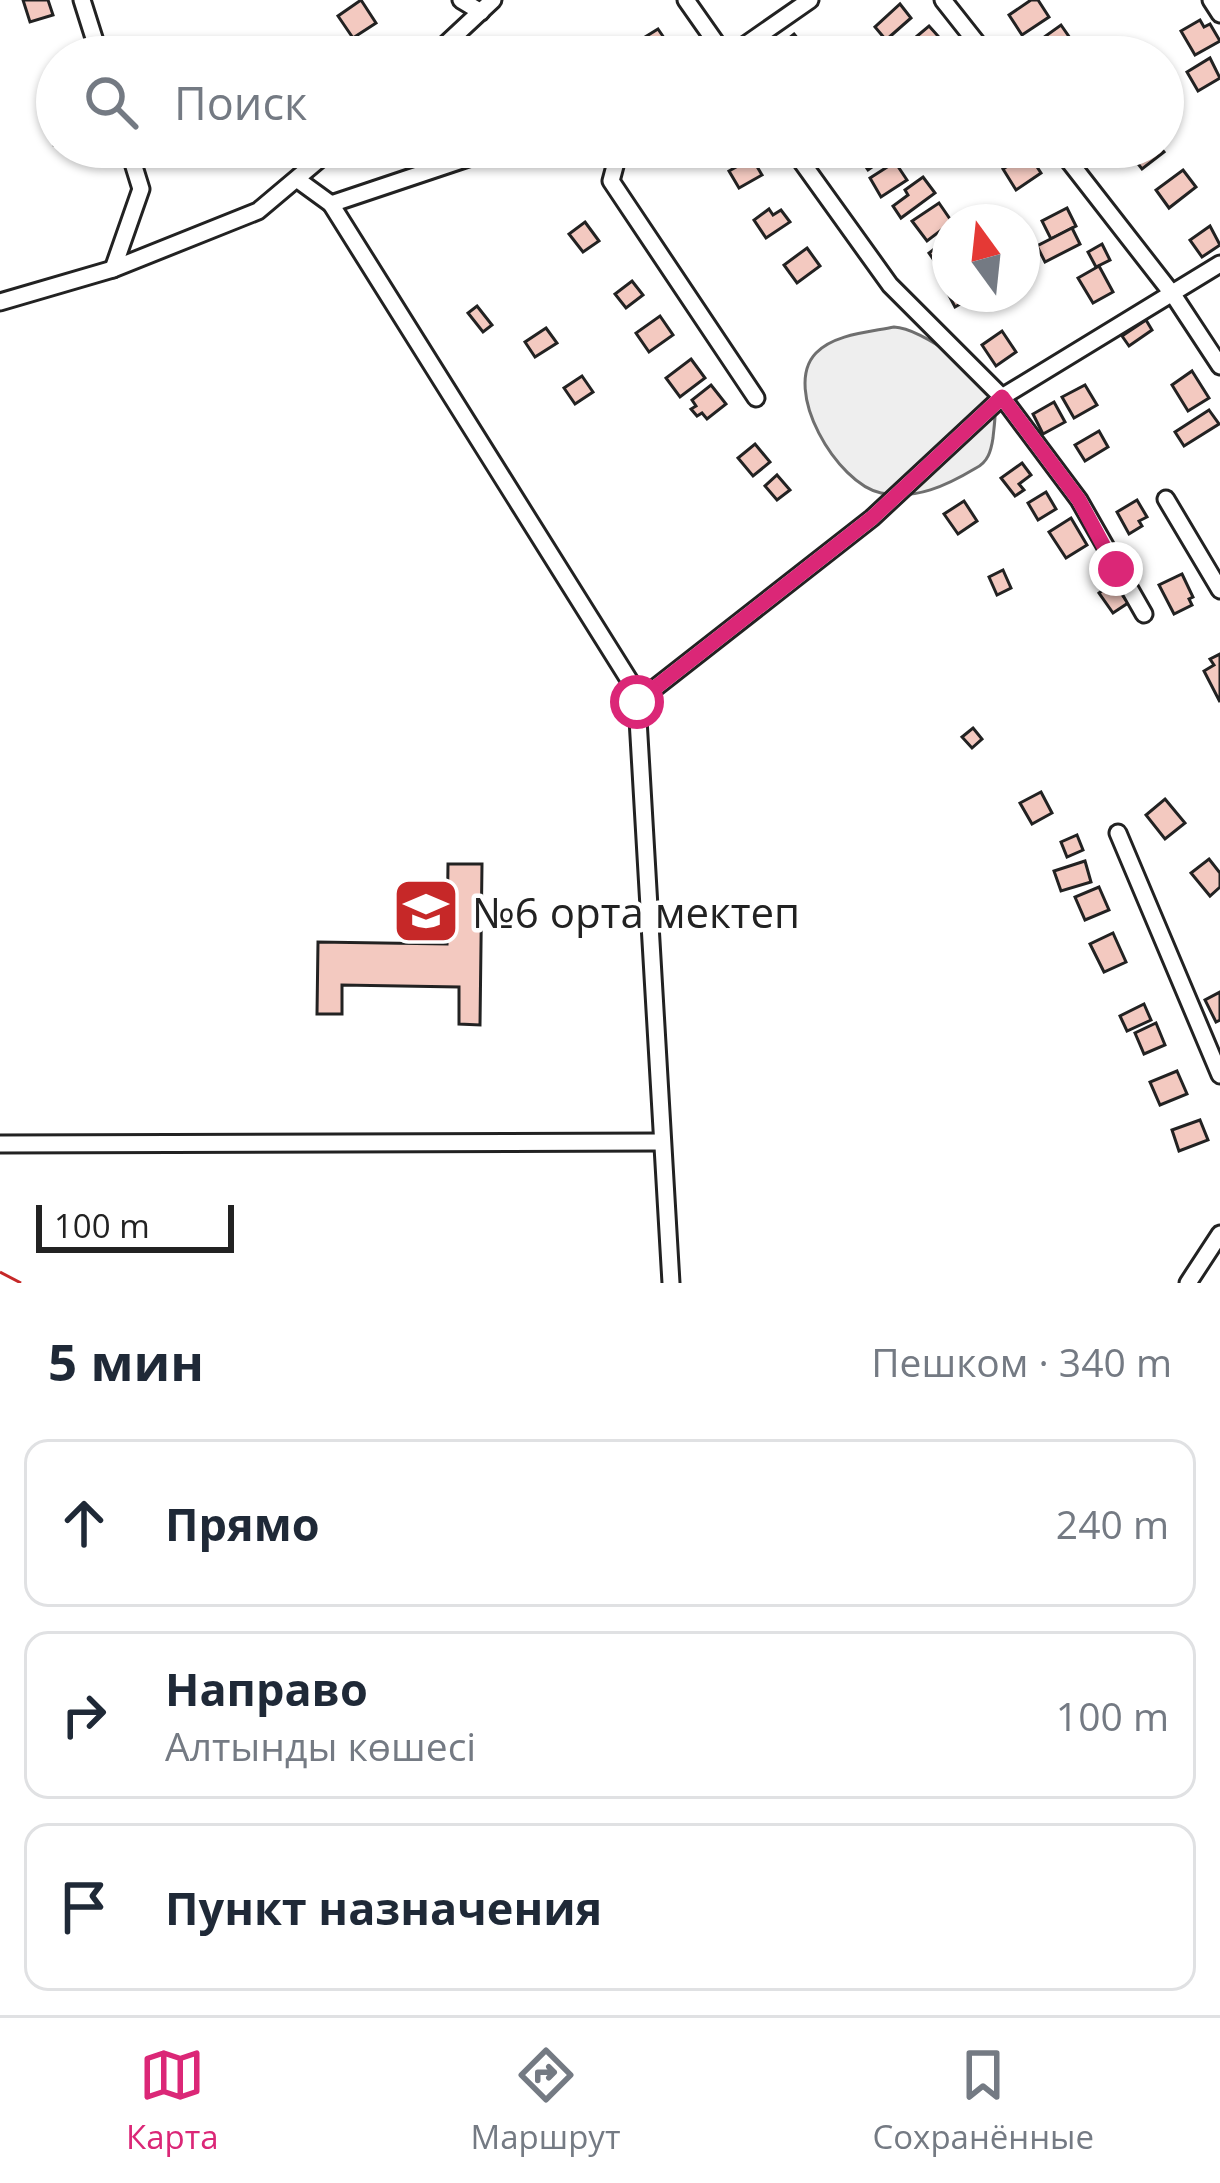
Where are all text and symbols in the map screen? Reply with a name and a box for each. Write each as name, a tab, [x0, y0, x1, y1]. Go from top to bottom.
search box	[36, 36, 1184, 168]
icon: search	[78, 69, 144, 135]
text: Поиск	[174, 72, 307, 133]
north arrow	[932, 204, 1040, 312]
route end	[1089, 542, 1143, 596]
route start	[610, 675, 664, 729]
school or university icon: №6 орта мектеп	[391, 876, 461, 946]
place label: №6 орта мектеп	[472, 883, 800, 940]
scale bar	[36, 1199, 234, 1252]
text: 100 m	[54, 1203, 150, 1248]
text: 5 мин	[48, 1326, 204, 1396]
text: Пешком · 340 m	[871, 1335, 1172, 1388]
icon: ahead	[51, 1490, 117, 1556]
text: Прямо	[165, 1493, 320, 1554]
text: 240 m	[1056, 1497, 1169, 1550]
text: Направо	[165, 1658, 368, 1719]
icon: right	[51, 1682, 117, 1748]
text: 100 m	[1056, 1689, 1169, 1742]
text: Алтынды көшесі	[165, 1719, 476, 1772]
icon: arrive	[51, 1874, 117, 1940]
text: Пункт назначения	[165, 1877, 602, 1938]
tab: Карта	[126, 2042, 219, 2159]
tab: Маршрут	[471, 2042, 620, 2159]
tab: Сохранённые	[872, 2042, 1094, 2159]

